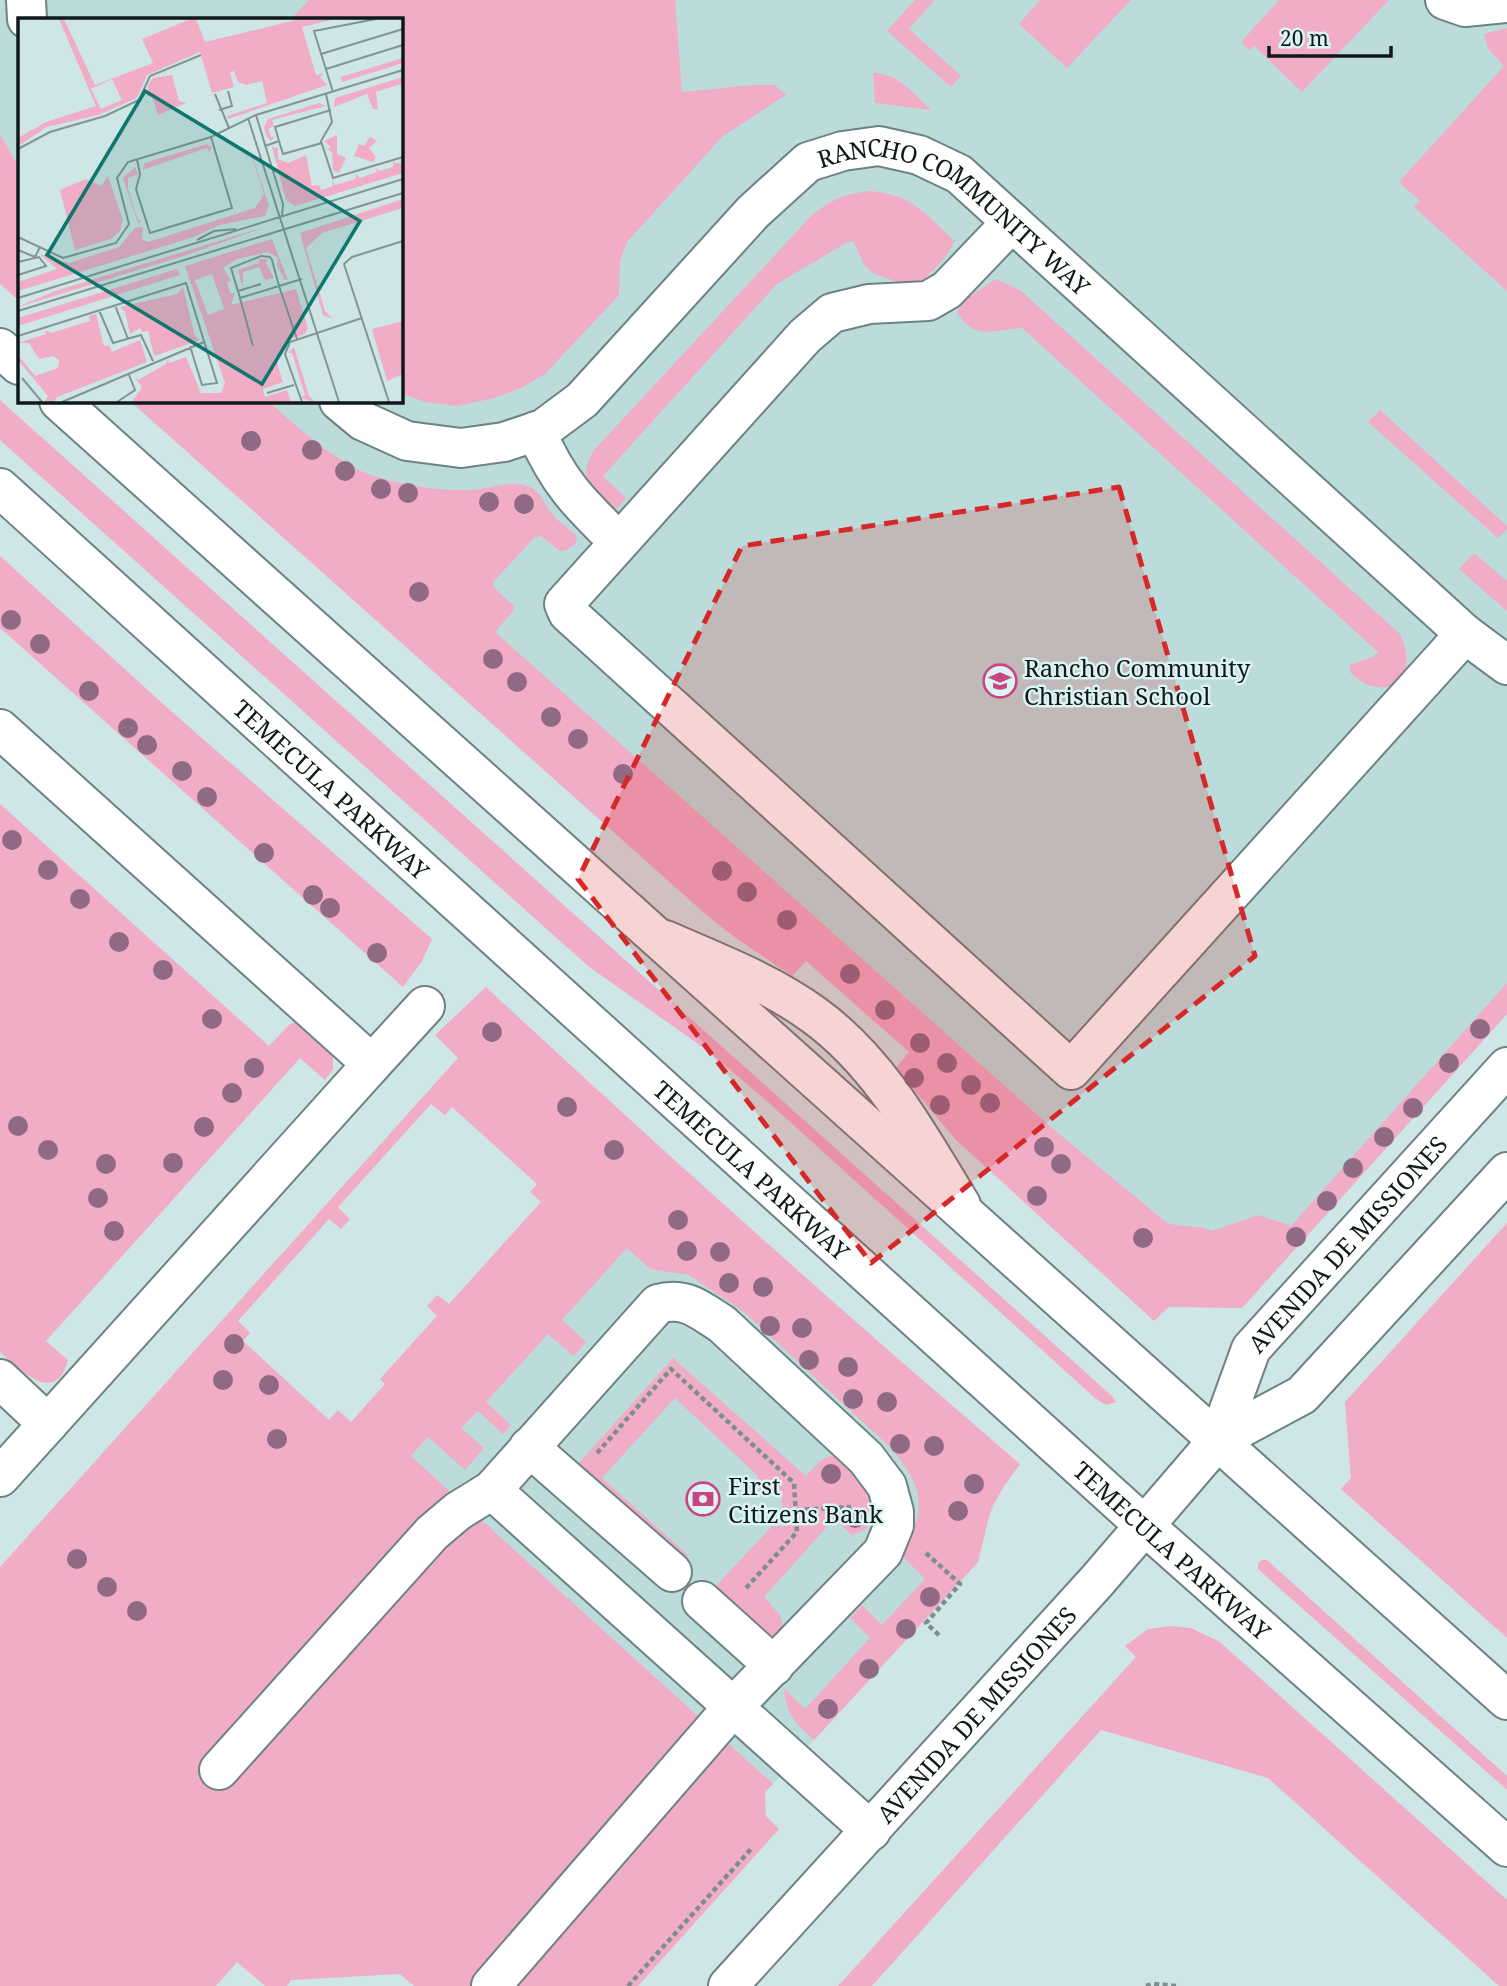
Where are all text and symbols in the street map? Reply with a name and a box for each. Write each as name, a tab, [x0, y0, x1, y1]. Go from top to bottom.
scale bar	[1269, 14, 1392, 58]
inset map	[18, 18, 402, 402]
text: 20 m	[1280, 24, 1329, 52]
street label: RANCHO COMMUNITY WAY	[813, 129, 1098, 303]
place label: Rancho Community Christian School	[1024, 651, 1251, 712]
school or university icon: Rancho Community Christian School	[981, 662, 1019, 700]
street label: TEMECULA PARKWAY	[227, 691, 438, 887]
street label: TEMECULA PARKWAY	[647, 1072, 858, 1268]
street label: AVENIDA DE MISSIONES	[1240, 1128, 1454, 1359]
street label: TEMECULA PARKWAY	[1067, 1453, 1279, 1647]
place label: First Citizens Bank	[728, 1469, 884, 1530]
bank icon: First Citizens Bank	[684, 1480, 722, 1518]
street label: AVENIDA DE MISSIONES	[869, 1598, 1083, 1829]

